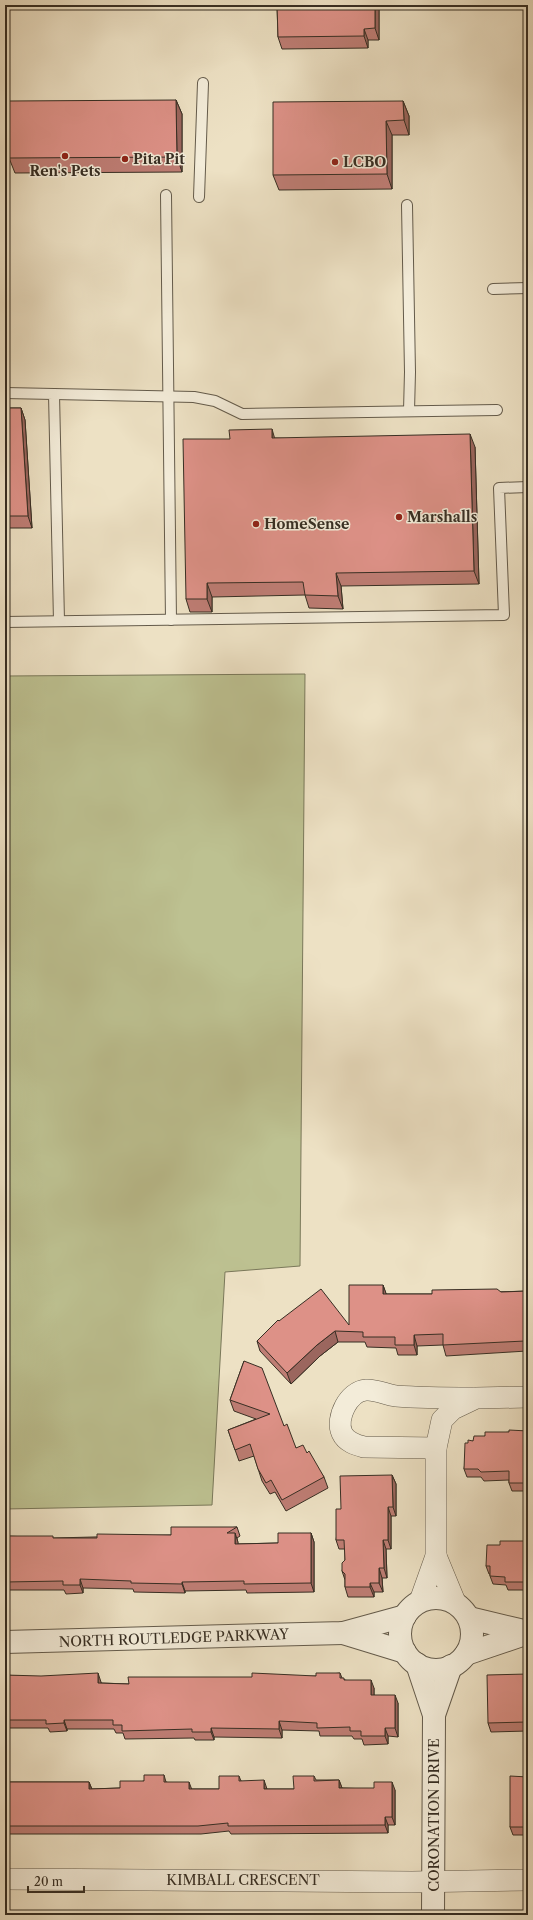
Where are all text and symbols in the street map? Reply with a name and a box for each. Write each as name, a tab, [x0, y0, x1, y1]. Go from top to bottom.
place label: Pita Pit	[133, 150, 185, 168]
marker: Ren's Pets	[60, 151, 70, 161]
place label: LCBO	[343, 153, 386, 171]
marker: Pita Pit	[120, 154, 130, 164]
marker: LCBO	[330, 157, 340, 167]
place label: Ren's Pets	[29, 162, 101, 180]
place label: Marshalls	[407, 508, 477, 526]
marker: Marshalls	[394, 512, 404, 522]
place label: HomeSense	[264, 515, 349, 533]
marker: HomeSense	[251, 519, 261, 529]
street label: NORTH ROUTLEDGE PARKWAY	[59, 1625, 290, 1651]
street label: CORONATION DRIVE	[425, 1738, 443, 1892]
scale bar	[28, 1868, 84, 1894]
street label: KIMBALL CRESCENT	[166, 1871, 320, 1889]
text: 20 m	[34, 1874, 63, 1889]

